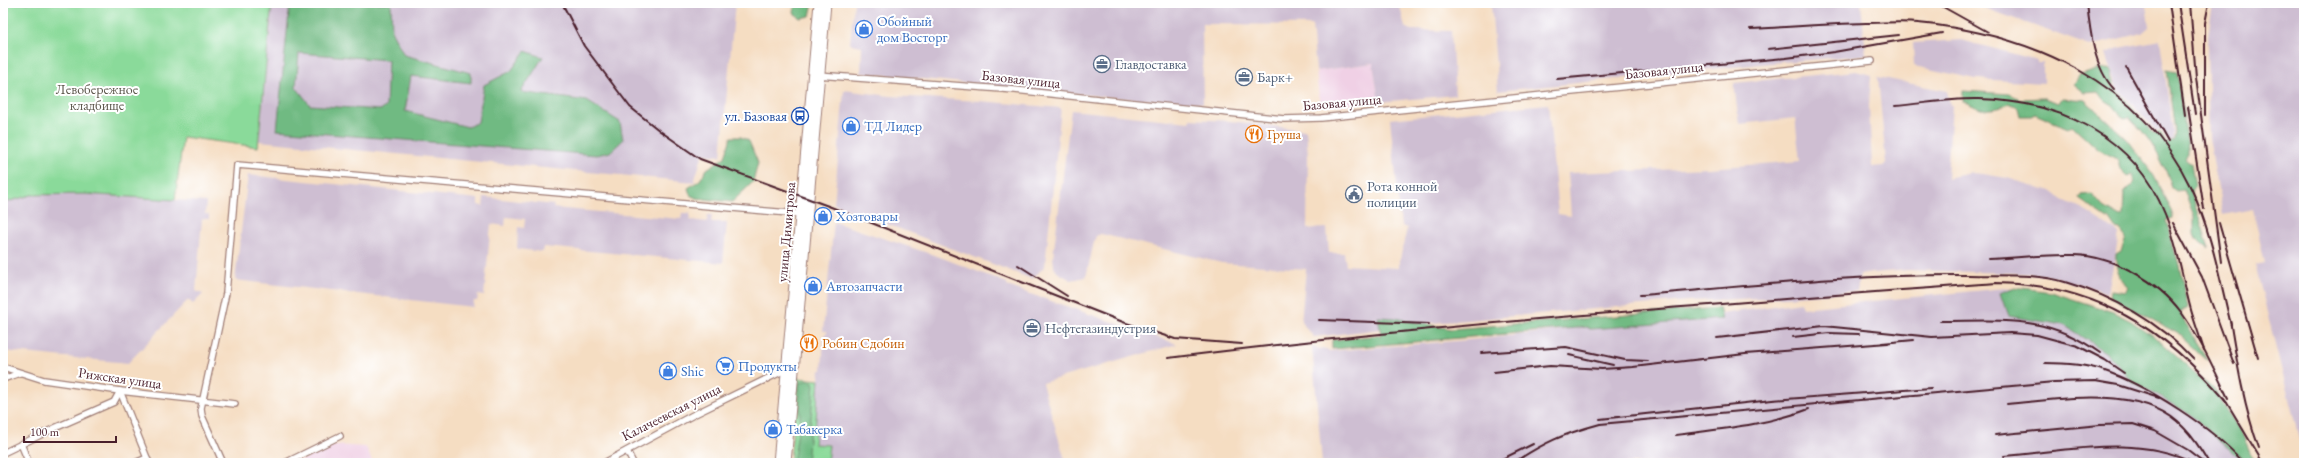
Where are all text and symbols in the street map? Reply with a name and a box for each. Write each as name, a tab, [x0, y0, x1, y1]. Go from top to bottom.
place label: Обойный дом Восторг	[877, 12, 947, 46]
shop icon: Обойный дом Восторг	[854, 19, 874, 39]
office icon: Главдоставка	[1092, 54, 1112, 74]
place label: Главдоставка	[1115, 55, 1187, 73]
street label: Базовая улица	[1624, 57, 1705, 83]
street label: Базовая улица	[981, 66, 1062, 92]
office icon: Барк+	[1234, 67, 1254, 87]
place label: Барк+	[1257, 68, 1293, 86]
park label: Левобережное кладбище	[56, 80, 139, 114]
street label: Базовая улица	[1302, 90, 1383, 114]
bus stop icon: ул. Базовая	[790, 106, 810, 126]
place label: ул. Базовая	[725, 107, 787, 125]
shop icon: ТД Лидер	[841, 116, 861, 136]
place label: ТД Лидер	[864, 117, 922, 135]
restaurant icon: Груша	[1244, 124, 1264, 144]
place label: Груша	[1267, 125, 1302, 143]
place label: Рота конной полиции	[1367, 177, 1438, 211]
street label: улица Димитрова	[773, 181, 799, 283]
public building icon: Рота конной полиции	[1344, 184, 1364, 204]
shop icon: Хозтовары	[813, 206, 833, 226]
place label: Хозтовары	[835, 207, 898, 225]
shop icon: Автозапчасти	[803, 276, 823, 296]
place label: Автозапчасти	[825, 277, 903, 295]
office icon: Нефтегазиндустрия	[1022, 318, 1042, 338]
place label: Нефтегазиндустрия	[1045, 319, 1156, 337]
restaurant icon: Робин Сдобин	[799, 333, 819, 353]
place label: Робин Сдобин	[822, 334, 905, 352]
supermarket icon: Продукты	[715, 356, 735, 376]
place label: Продукты	[738, 357, 797, 375]
shop icon: Shic	[658, 361, 678, 381]
place label: Shic	[681, 362, 704, 380]
street label: Рижская улица	[77, 363, 163, 393]
street label: Калачеевская улица	[618, 379, 724, 445]
scale bar	[24, 418, 116, 444]
shop icon: Табакерка	[763, 419, 783, 439]
place label: Табакерка	[786, 420, 843, 438]
text: 100 m	[30, 424, 60, 440]

